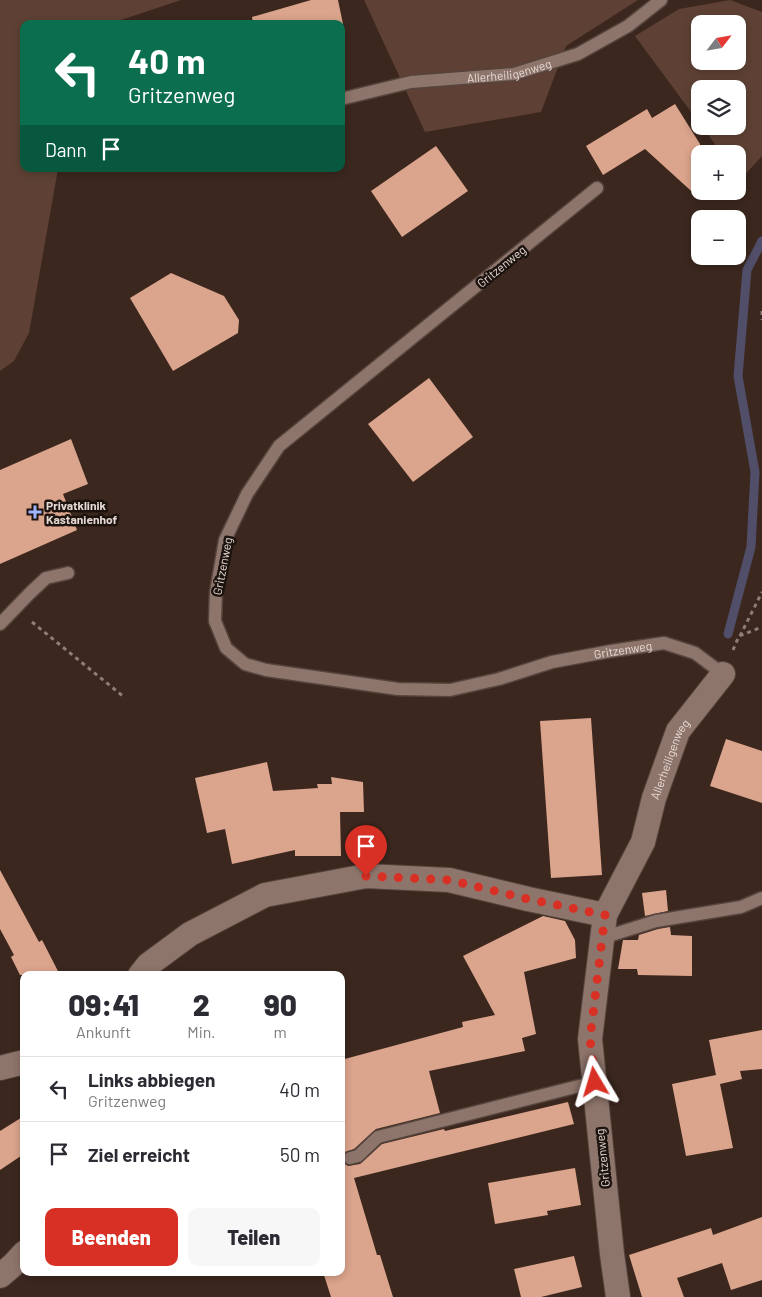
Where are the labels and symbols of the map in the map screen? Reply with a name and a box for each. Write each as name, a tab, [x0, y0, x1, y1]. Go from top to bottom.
north arrow	[691, 15, 746, 70]
street label: Allerheiligenweg	[466, 56, 553, 85]
street label: Gritzenweg	[474, 242, 528, 290]
place label: Privatklinik Kastanienhof	[46, 498, 118, 526]
marker: Privatklinik Kastanienhof	[28, 505, 42, 519]
street label: Gritzenweg	[210, 536, 234, 596]
street label: Gritzenweg	[593, 638, 653, 661]
street label: Allerheiligenweg	[647, 716, 692, 801]
pin	[345, 825, 387, 876]
position arrow	[568, 1055, 620, 1107]
street label: Gritzenweg	[592, 1128, 612, 1188]

